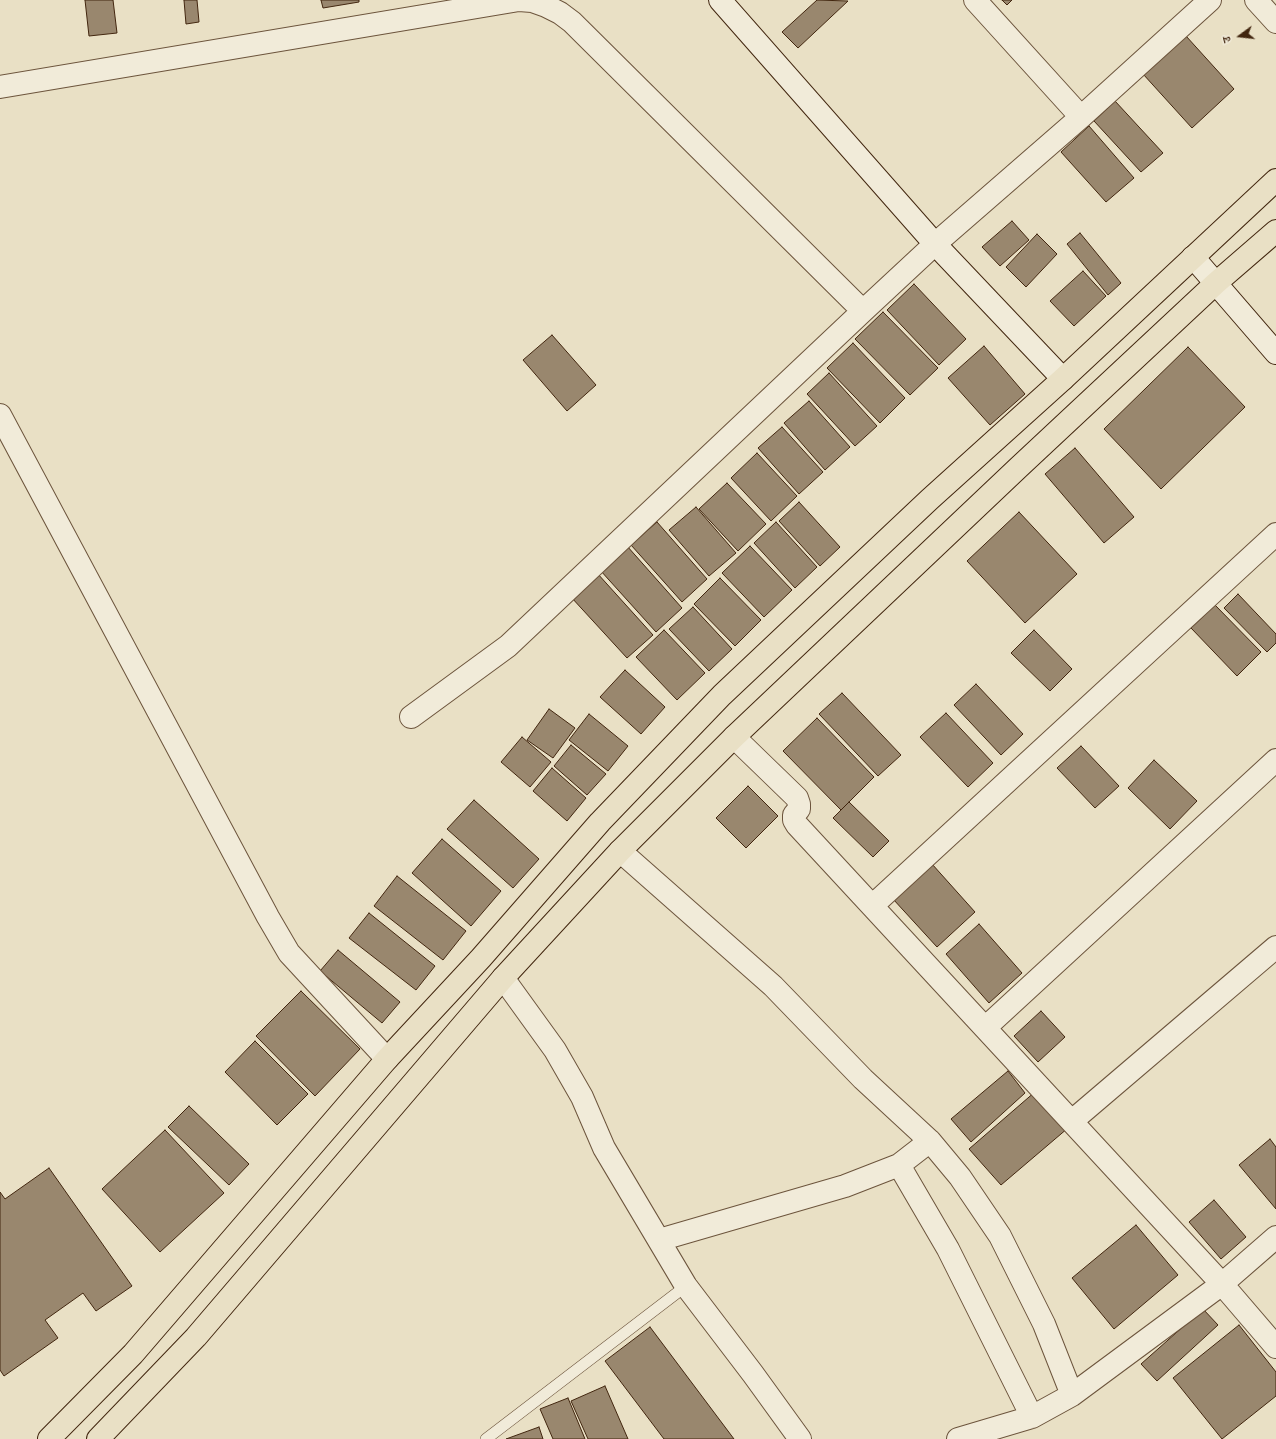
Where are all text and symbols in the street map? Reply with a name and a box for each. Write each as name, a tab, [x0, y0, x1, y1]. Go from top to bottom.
north arrow	[1220, 16, 1260, 56]
text: उ	[1222, 35, 1234, 43]

